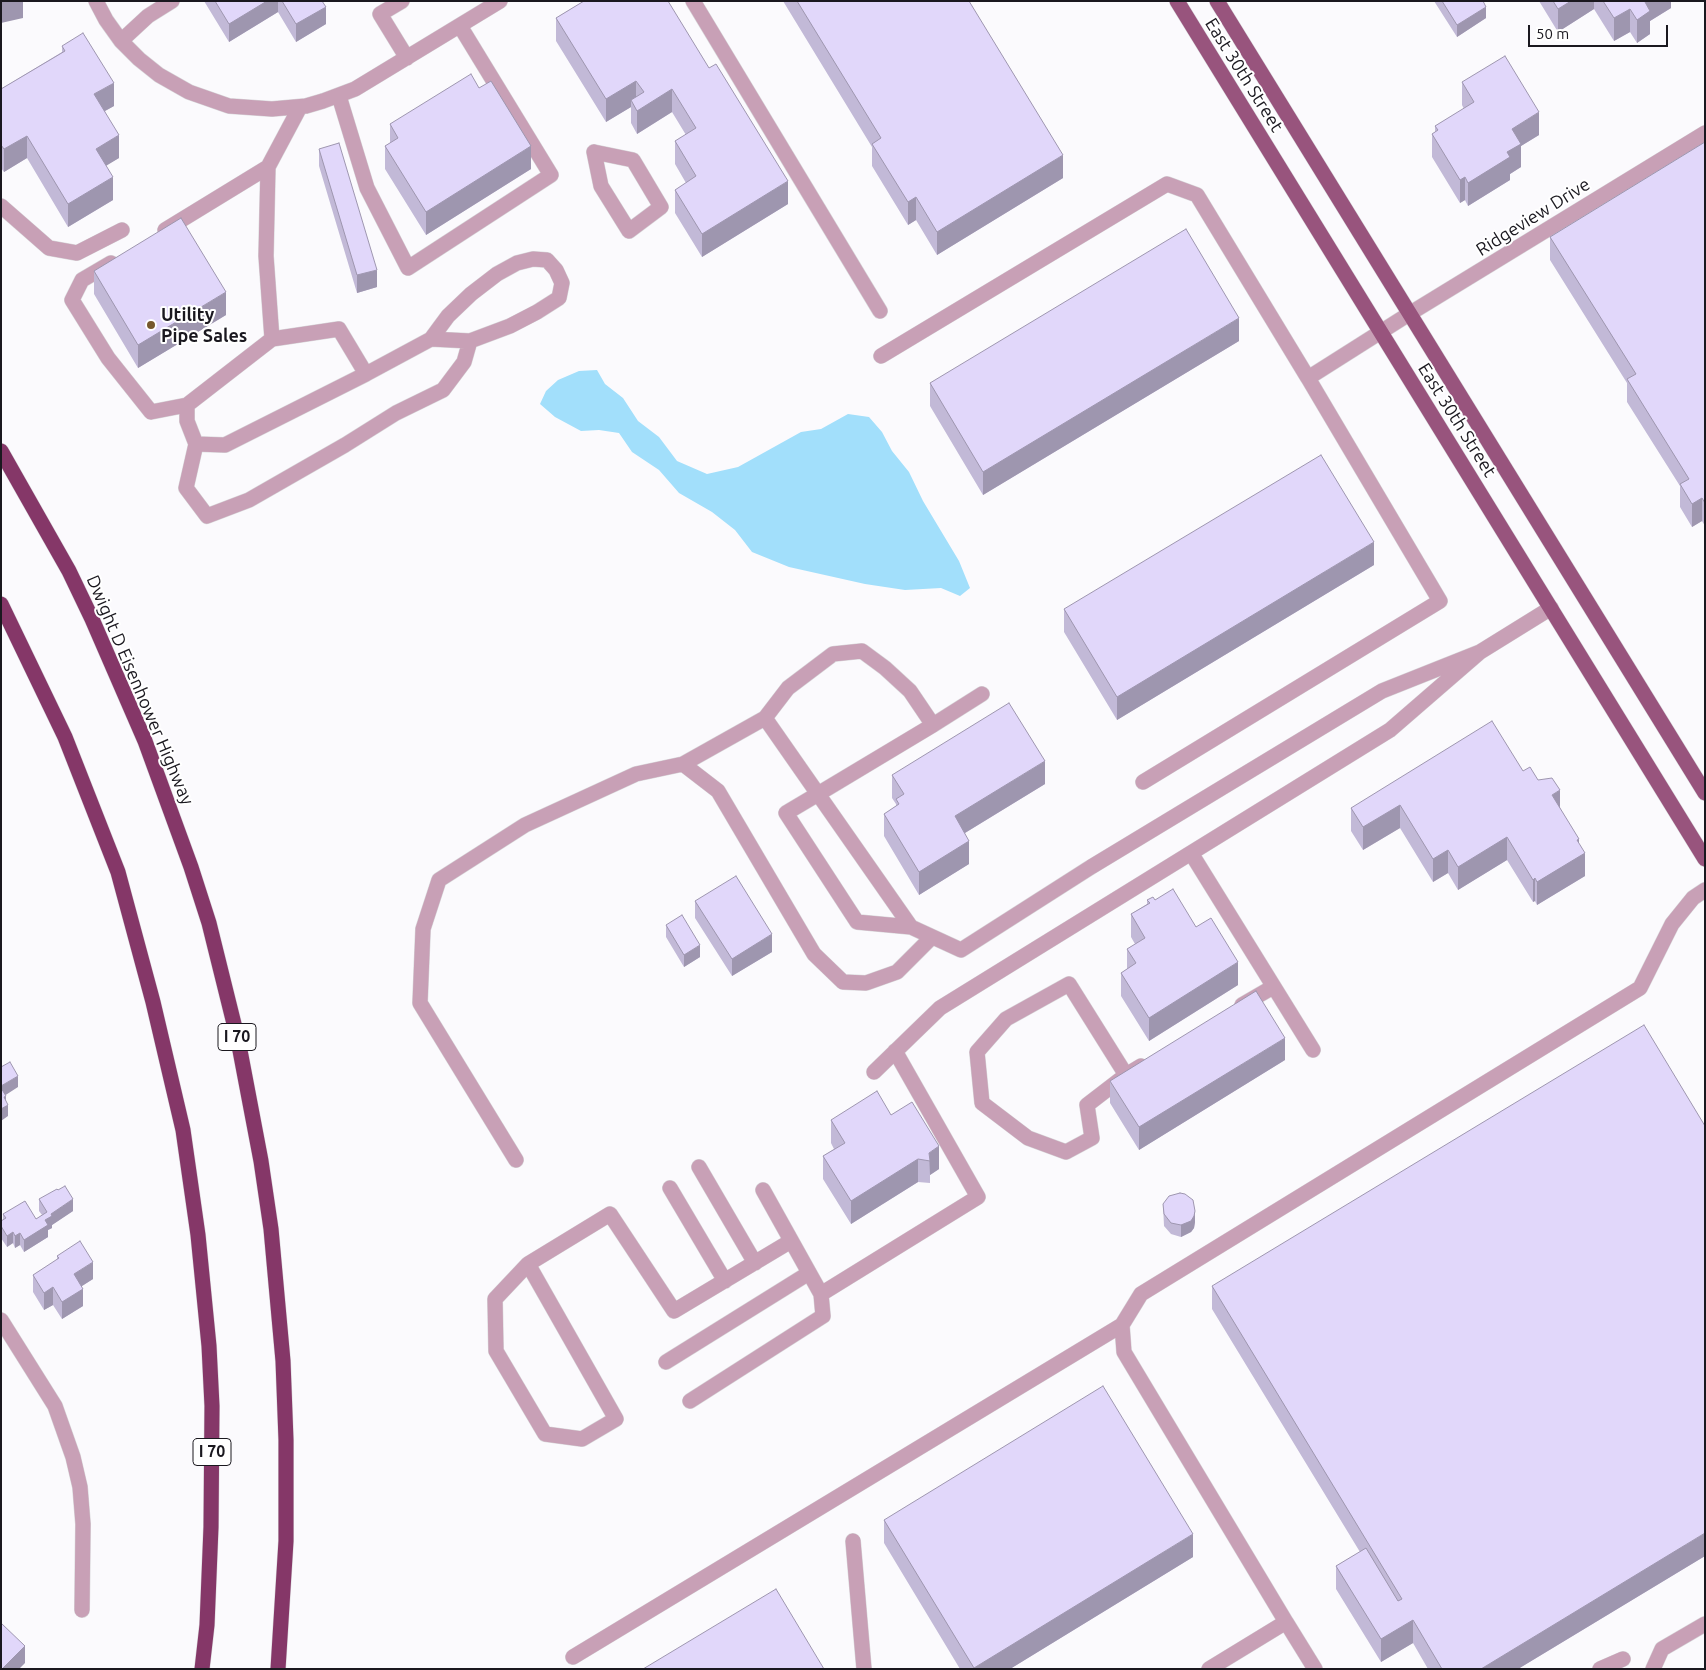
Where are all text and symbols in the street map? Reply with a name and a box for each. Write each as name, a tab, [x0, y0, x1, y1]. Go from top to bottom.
street label: East 30th Street	[1200, 14, 1288, 136]
scale bar	[1531, 15, 1671, 47]
text: 50 m	[1536, 25, 1569, 42]
street label: Ridgeview Drive	[1472, 173, 1594, 261]
place label: Utility Pipe Sales	[161, 304, 247, 346]
marker: Utility Pipe Sales	[145, 319, 157, 331]
street label: East 30th Street	[1413, 359, 1501, 481]
street label: Dwight D Eisenhower Highway	[82, 572, 198, 808]
road number: I 70	[218, 1024, 256, 1050]
road number: I 70	[193, 1438, 231, 1465]

